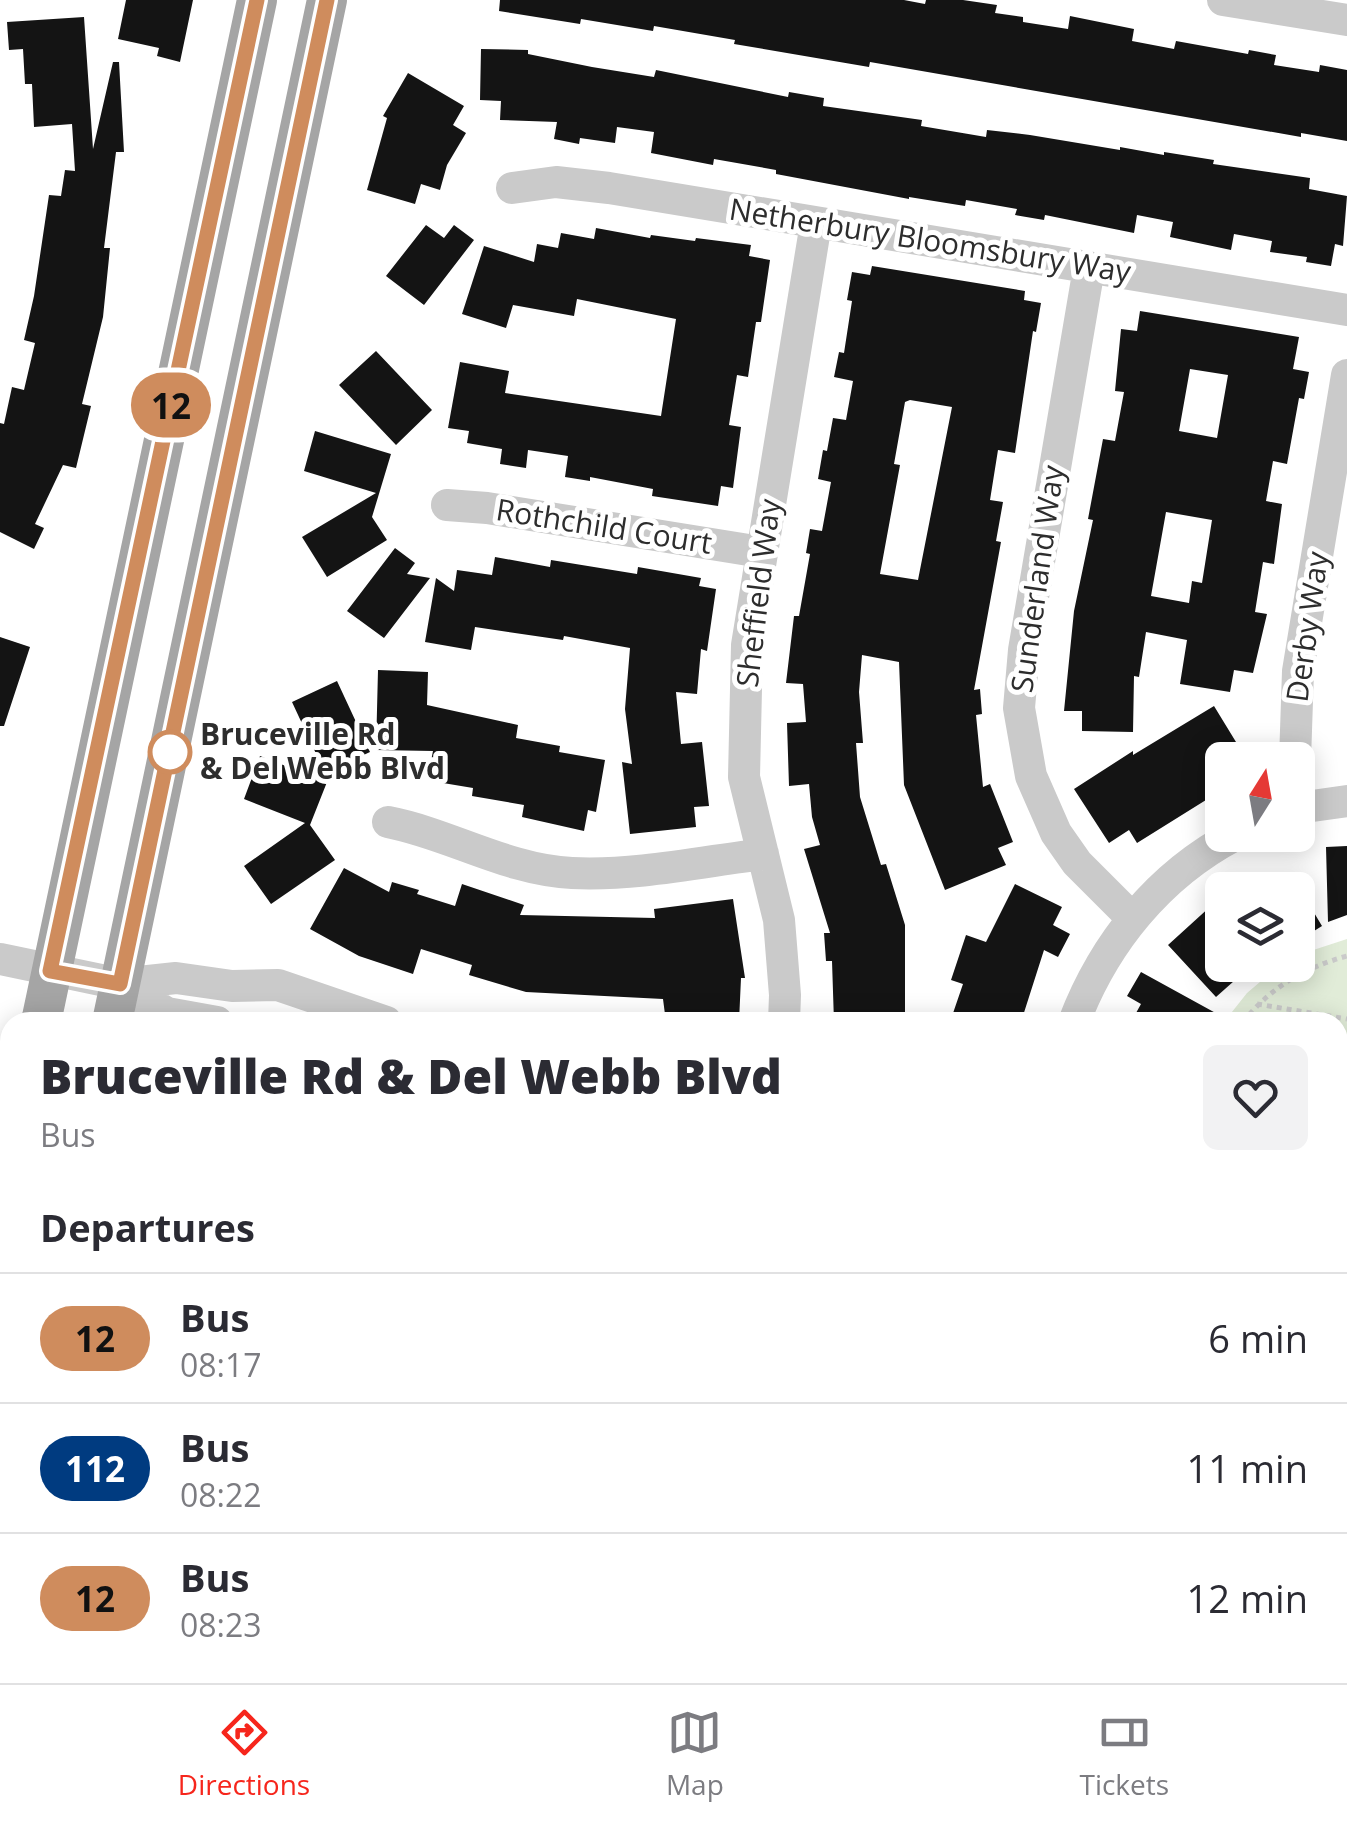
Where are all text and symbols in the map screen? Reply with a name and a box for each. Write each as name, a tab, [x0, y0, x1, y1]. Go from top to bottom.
street label: Netherbury Bloomsbury Way	[727, 188, 1135, 292]
line badge: 12	[126, 372, 216, 438]
text: 12	[151, 382, 191, 429]
street label: Sunderland Way	[1000, 462, 1073, 695]
street label: Rothchild Court	[493, 488, 715, 563]
street label: Sheffield Way	[726, 495, 790, 689]
street label: Derby Way	[1276, 548, 1337, 705]
place label: Bruceville Rd & Del Webb Blvd	[200, 713, 445, 788]
marker: Bruceville Rd & Del Webb Blvd	[149, 731, 191, 773]
north arrow	[1205, 742, 1315, 852]
map controls	[1205, 742, 1315, 982]
button: layers	[1205, 872, 1315, 982]
text: Bruceville Rd & Del Webb Blvd	[40, 1043, 782, 1108]
button: heart	[1203, 1045, 1308, 1150]
text: Bus	[40, 1113, 96, 1156]
text: Departures	[40, 1201, 255, 1253]
text: Bus	[180, 1291, 249, 1343]
text: 6 min	[1208, 1312, 1308, 1364]
text: 12	[75, 1315, 115, 1362]
text: 08:17	[180, 1343, 262, 1386]
text: Bus	[180, 1421, 249, 1473]
text: 11 min	[1187, 1442, 1308, 1494]
text: 112	[65, 1445, 125, 1492]
text: 08:22	[180, 1473, 262, 1516]
text: Bus	[180, 1551, 249, 1603]
text: 12 min	[1187, 1572, 1308, 1624]
text: 12	[75, 1575, 115, 1622]
text: 08:23	[180, 1603, 262, 1646]
tab: Directions	[178, 1705, 310, 1803]
tab: Map	[666, 1705, 724, 1803]
tab: Tickets	[1079, 1705, 1169, 1803]

